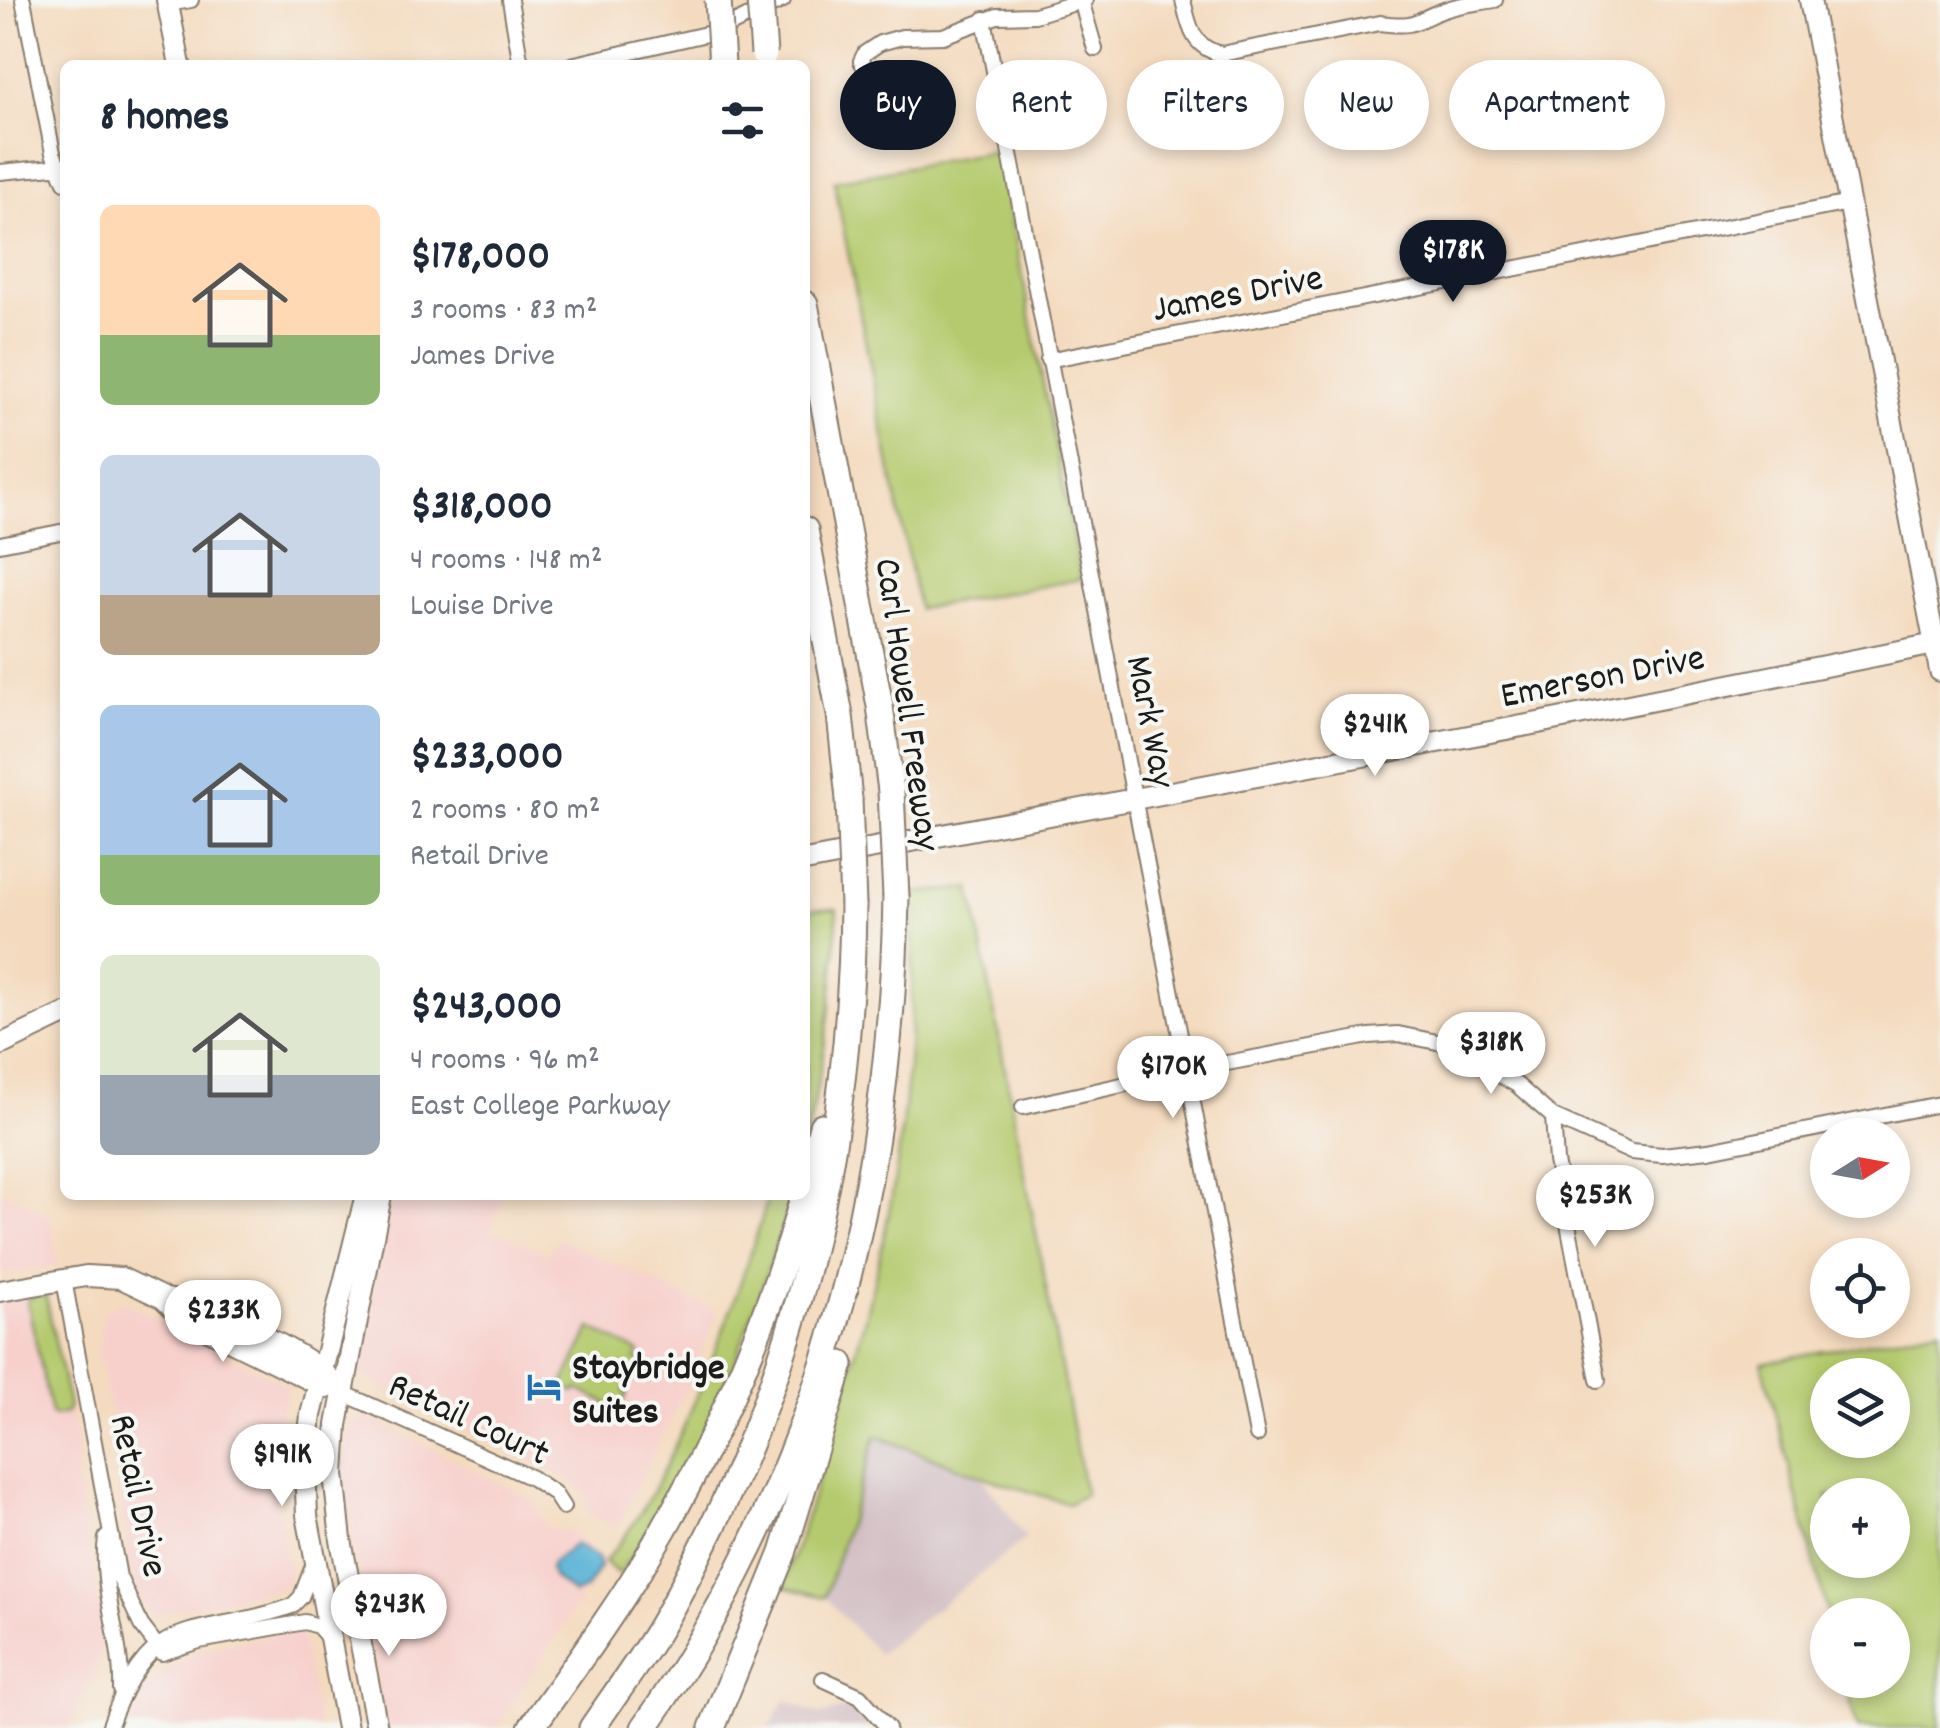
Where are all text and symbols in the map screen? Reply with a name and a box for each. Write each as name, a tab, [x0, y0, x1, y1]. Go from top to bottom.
chip: Buy	[840, 60, 956, 150]
chip: Rent	[976, 60, 1107, 150]
chip: Filters	[1127, 60, 1284, 150]
chip: New	[1304, 60, 1429, 150]
chip: Apartment	[1449, 60, 1665, 150]
text: 8 homes	[100, 90, 229, 150]
icon: filters	[715, 93, 770, 148]
pin: $178K	[1383, 220, 1523, 305]
text: $178,000	[410, 229, 550, 289]
text: $178K	[1421, 229, 1485, 275]
icon: home	[180, 245, 300, 365]
street label: James Drive	[1148, 253, 1328, 340]
text: 3 rooms · 83 m²	[410, 289, 597, 335]
text: James Drive	[410, 335, 555, 381]
text: $318,000	[410, 479, 553, 539]
icon: home	[180, 495, 300, 615]
text: 4 rooms · 148 m²	[410, 539, 602, 585]
street label: Carl Howell Freeway	[857, 555, 952, 855]
text: Louise Drive	[410, 585, 554, 631]
street label: Emerson Drive	[1496, 633, 1710, 726]
street label: Mark Way	[1108, 651, 1187, 793]
pin: $241K	[1305, 694, 1445, 779]
text: $241K	[1342, 703, 1408, 749]
text: $233,000	[410, 729, 564, 789]
icon: home	[180, 745, 300, 865]
text: 2 rooms · 80 m²	[410, 789, 600, 835]
text: Retail Drive	[410, 835, 549, 881]
text: $243,000	[410, 979, 562, 1039]
icon: home	[180, 995, 300, 1115]
pin: $318K	[1421, 1012, 1561, 1097]
text: $318K	[1458, 1021, 1524, 1067]
pin: $170K	[1103, 1036, 1243, 1121]
text: 4 rooms · 96 m²	[410, 1039, 600, 1085]
text: $170K	[1139, 1045, 1207, 1091]
text: East College Parkway	[410, 1085, 670, 1131]
north arrow	[1810, 1118, 1910, 1218]
map controls	[1810, 1118, 1910, 1698]
pin: $253K	[1525, 1165, 1665, 1250]
text: $253K	[1558, 1174, 1632, 1220]
button: locate	[1810, 1238, 1910, 1338]
pin: $233K	[153, 1280, 293, 1365]
text: $233K	[186, 1289, 260, 1335]
place label: Staybridge Suites	[572, 1343, 725, 1442]
button: layers	[1810, 1358, 1910, 1458]
street label: Retail Court	[378, 1361, 557, 1483]
hotel icon: Staybridge Suites	[525, 1368, 563, 1406]
street label: Retail Drive	[92, 1410, 180, 1583]
pin: $191K	[212, 1424, 352, 1509]
text: $191K	[252, 1433, 312, 1479]
button: +	[1810, 1478, 1910, 1578]
pin: $243K	[319, 1574, 459, 1659]
text: $243K	[353, 1583, 425, 1629]
button: −	[1810, 1598, 1910, 1698]

